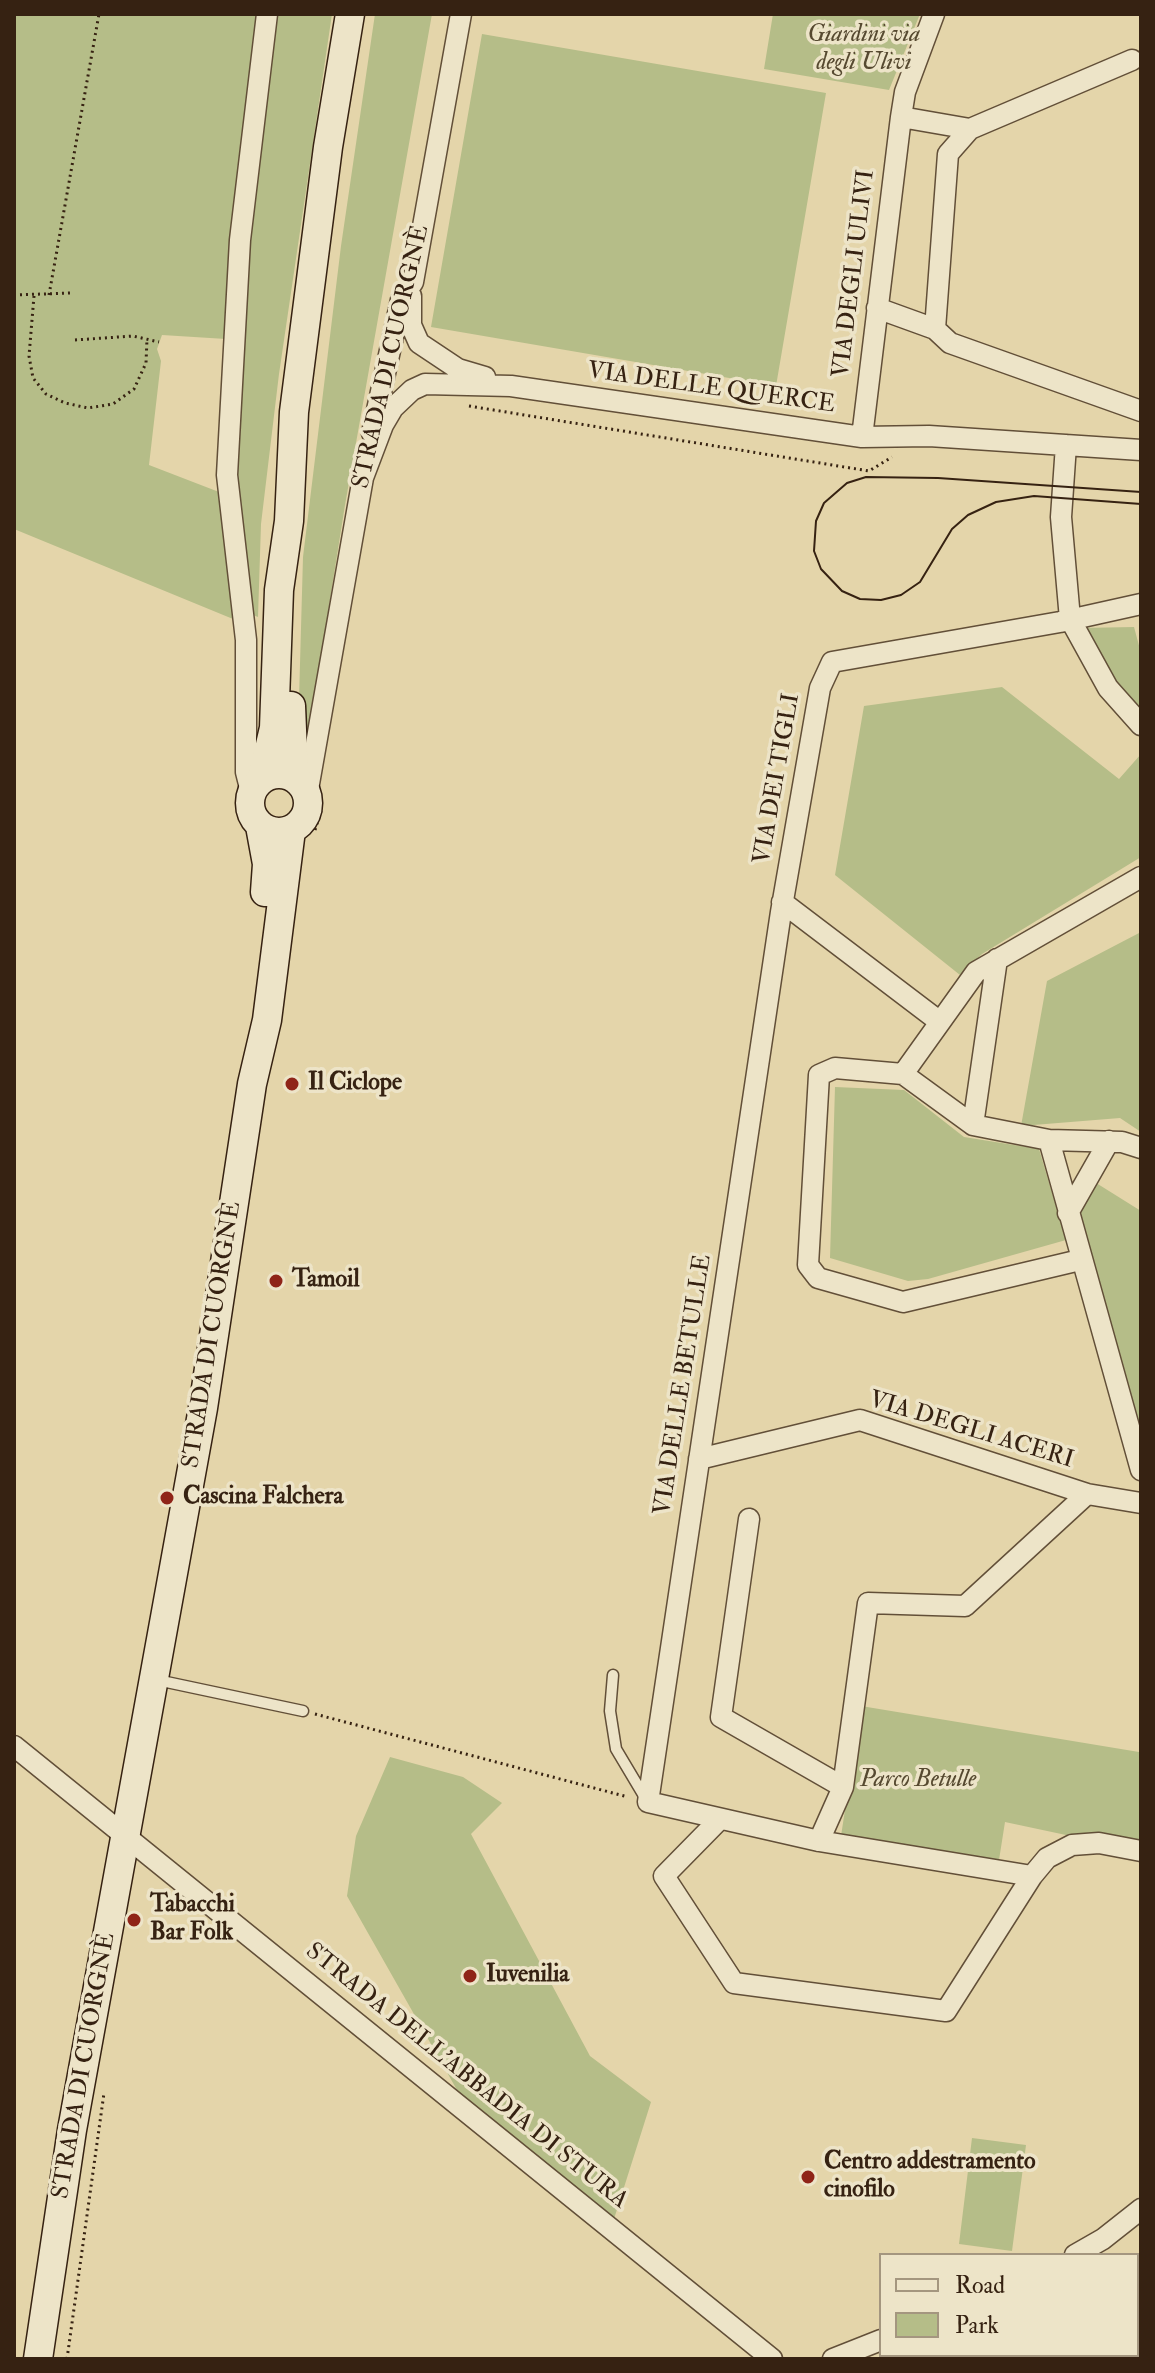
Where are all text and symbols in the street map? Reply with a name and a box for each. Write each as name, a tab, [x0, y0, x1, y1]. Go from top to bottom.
park label: Giardini via degli Ulivi	[808, 22, 920, 78]
street label: VIA DEGLI ULIVI	[828, 168, 882, 380]
street label: STRADA DI CUORGNÈ	[348, 222, 436, 492]
street label: VIA DELLE QUERCE	[585, 357, 837, 421]
street label: VIA DEI TIGLI	[749, 691, 807, 867]
place label: Il Ciclope	[308, 1070, 402, 1098]
marker: Il Ciclope	[283, 1075, 301, 1093]
street label: STRADA DI CUORGNÈ	[178, 1200, 248, 1470]
street label: VIA DELLE BETULLE	[649, 1253, 719, 1517]
place label: Tamoil	[292, 1267, 360, 1295]
marker: Tamoil	[267, 1272, 285, 1290]
street label: VIA DEGLI ACERI	[865, 1386, 1077, 1476]
place label: Cascina Falchera	[183, 1484, 343, 1512]
marker: Cascina Falchera	[158, 1489, 176, 1507]
park label: Parco Betulle	[860, 1767, 976, 1795]
place label: Tabacchi Bar Folk	[150, 1892, 235, 1948]
marker: Tabacchi Bar Folk	[125, 1911, 143, 1929]
street label: STRADA DI CUORGNÈ	[47, 1931, 123, 2201]
street label: STRADA DELL'ABBADIA DI STURA	[299, 1938, 633, 2216]
place label: Iuvenilia	[486, 1962, 569, 1990]
marker: Iuvenilia	[461, 1967, 479, 1985]
place label: Centro addestramento cinofilo	[824, 2149, 1035, 2205]
marker: Centro addestramento cinofilo	[799, 2168, 817, 2186]
legend	[879, 2253, 1139, 2357]
text: Road	[955, 2270, 1005, 2301]
text: Park	[955, 2310, 999, 2341]

